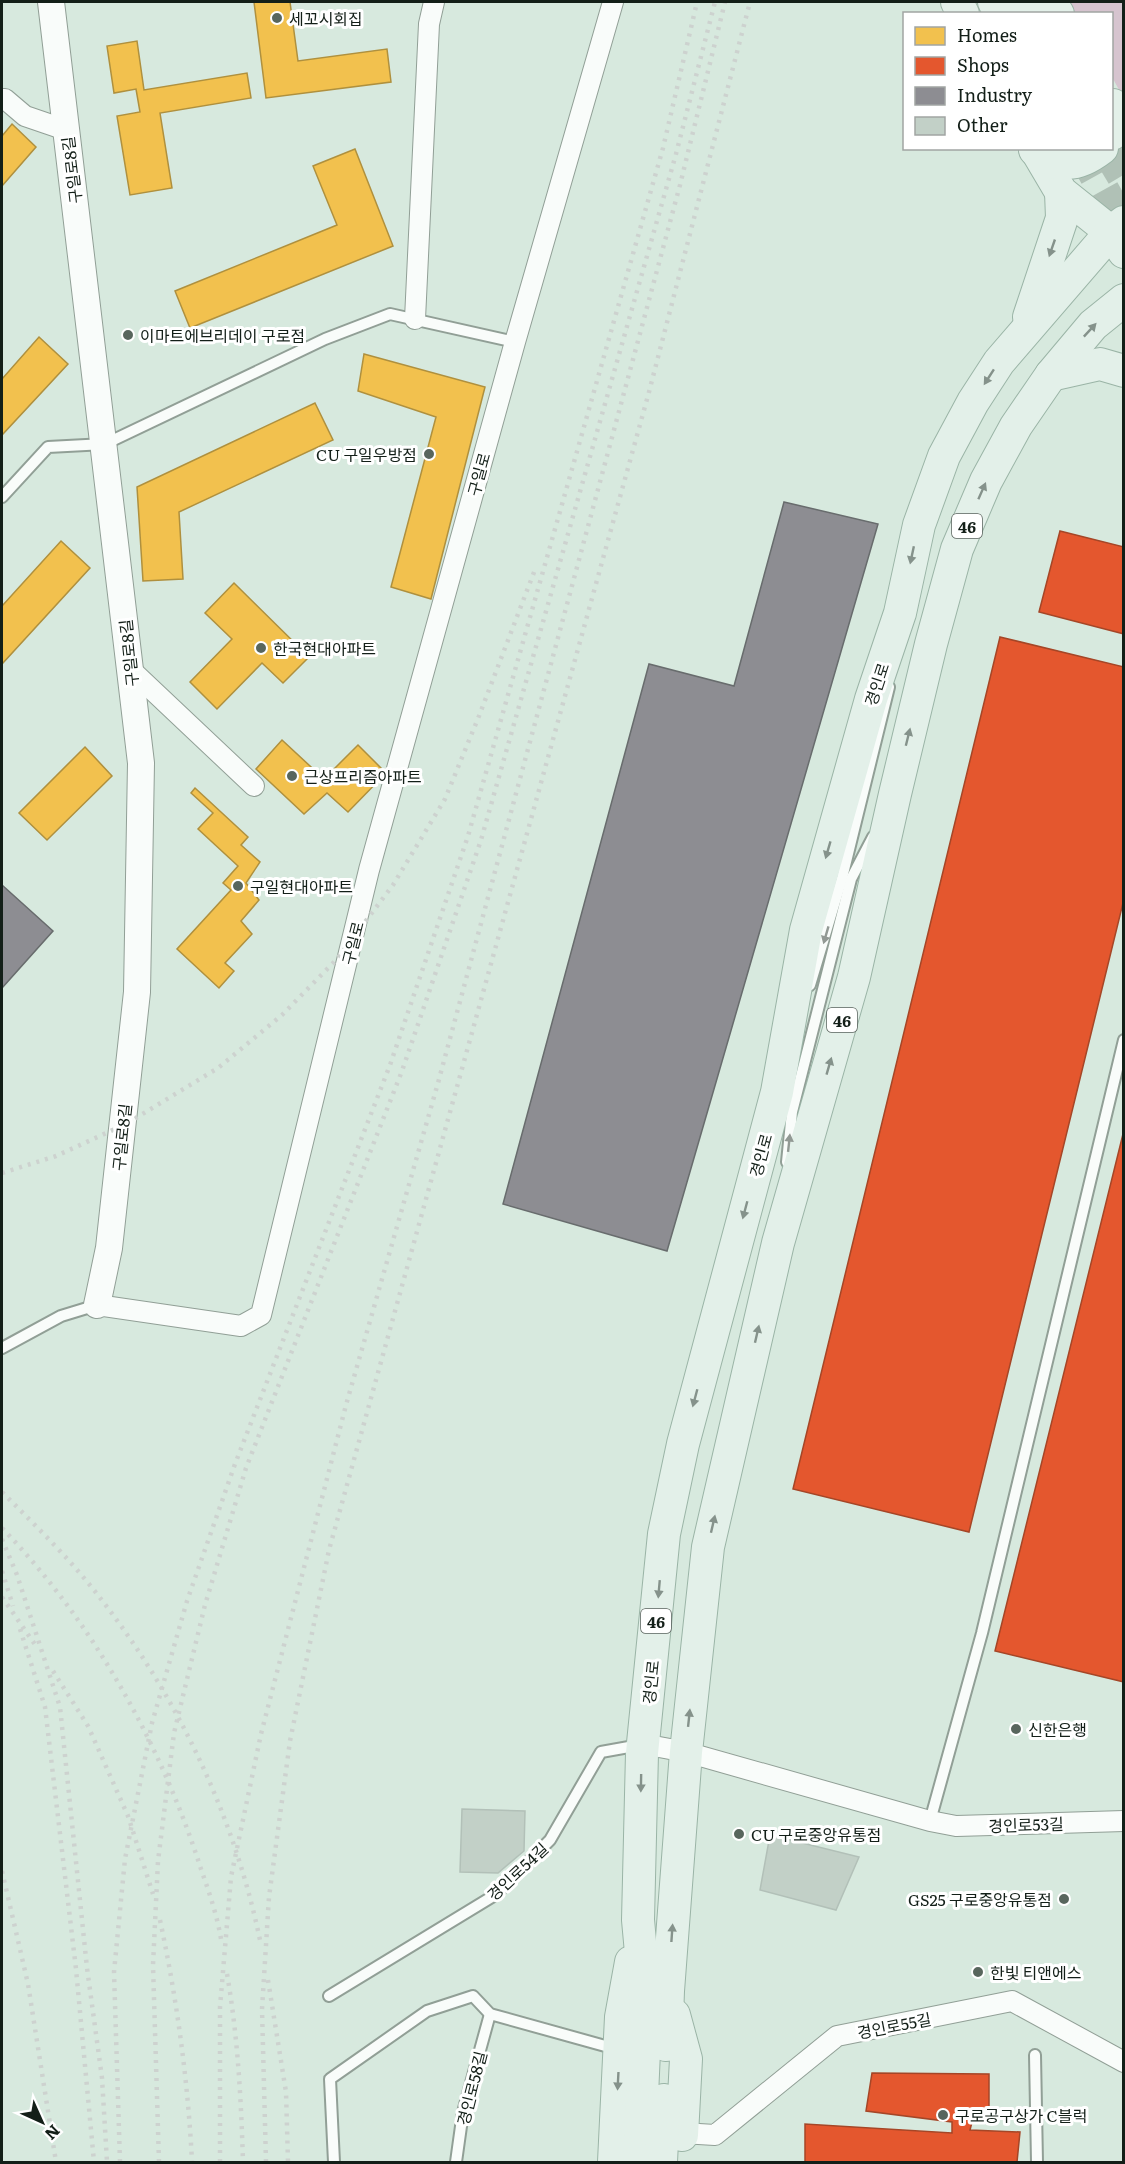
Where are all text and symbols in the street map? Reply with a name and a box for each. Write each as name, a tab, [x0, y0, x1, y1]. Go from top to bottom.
place label: 세꼬시회집	[289, 6, 363, 30]
marker: 세꼬시회집	[270, 11, 284, 25]
legend	[903, 12, 1113, 150]
text: Homes	[957, 21, 1017, 48]
text: Shops	[957, 51, 1009, 78]
text: Industry	[957, 81, 1033, 108]
text: Other	[957, 111, 1008, 138]
street label: 구일로8길	[55, 135, 87, 205]
one-way arrow	[1047, 239, 1056, 257]
place label: 이마트에브리데이 구로점	[140, 323, 305, 347]
one-way arrow	[1083, 323, 1097, 337]
marker: 이마트에브리데이 구로점	[121, 328, 135, 342]
one-way arrow	[984, 369, 995, 385]
place label: CU 구일우방점	[316, 442, 417, 466]
marker: CU 구일우방점	[422, 447, 436, 461]
street label: 구일로	[461, 449, 495, 498]
one-way arrow	[977, 481, 987, 499]
road number: 46	[952, 514, 982, 538]
one-way arrow	[907, 546, 916, 565]
street label: 구일로8길	[113, 618, 143, 688]
place label: 한국현대아파트	[273, 636, 376, 660]
marker: 한국현대아파트	[254, 641, 268, 655]
street label: 경인로	[858, 659, 894, 709]
one-way arrow	[904, 728, 914, 746]
place label: 근상프리즘아파트	[304, 764, 422, 788]
marker: 근상프리즘아파트	[285, 769, 299, 783]
one-way arrow	[823, 841, 832, 859]
place label: 구일현대아파트	[250, 874, 353, 898]
marker: 구일현대아파트	[231, 879, 245, 893]
street label: 구일로	[335, 918, 369, 967]
one-way arrow	[821, 927, 830, 945]
road number: 46	[827, 1008, 857, 1032]
one-way arrow	[825, 1057, 834, 1075]
street label: 구일로8길	[106, 1102, 136, 1172]
street label: 경인로	[743, 1130, 777, 1179]
one-way arrow	[784, 1134, 794, 1153]
one-way arrow	[740, 1200, 750, 1219]
one-way arrow	[753, 1325, 763, 1344]
one-way arrow	[690, 1389, 699, 1407]
one-way arrow	[709, 1515, 719, 1534]
one-way arrow	[654, 1580, 664, 1599]
road number: 46	[641, 1609, 671, 1633]
street label: 경인로	[636, 1659, 664, 1705]
one-way arrow	[684, 1708, 694, 1727]
place label: 신한은행	[1028, 1717, 1087, 1741]
marker: 신한은행	[1009, 1722, 1023, 1736]
one-way arrow	[636, 1774, 646, 1793]
street label: 경인로53길	[988, 1811, 1064, 1837]
place label: CU 구로중앙유통점	[751, 1822, 881, 1846]
marker: CU 구로중앙유통점	[732, 1827, 746, 1841]
street label: 경인로54길	[481, 1836, 553, 1906]
place label: GS25 구로중앙유통점	[908, 1887, 1052, 1911]
marker: GS25 구로중앙유통점	[1057, 1892, 1071, 1906]
one-way arrow	[667, 1923, 677, 1942]
place label: 한빛 티앤에스	[990, 1960, 1082, 1984]
marker: 한빛 티앤에스	[971, 1965, 985, 1979]
street label: 경인로55길	[855, 2006, 933, 2044]
street label: 경인로58길	[450, 2048, 492, 2128]
one-way arrow	[613, 2072, 622, 2091]
north arrow	[12, 2092, 72, 2152]
place label: 구로공구상가 C블럭	[955, 2103, 1087, 2127]
marker: 구로공구상가 C블럭	[936, 2108, 950, 2122]
text: N	[40, 2120, 67, 2147]

